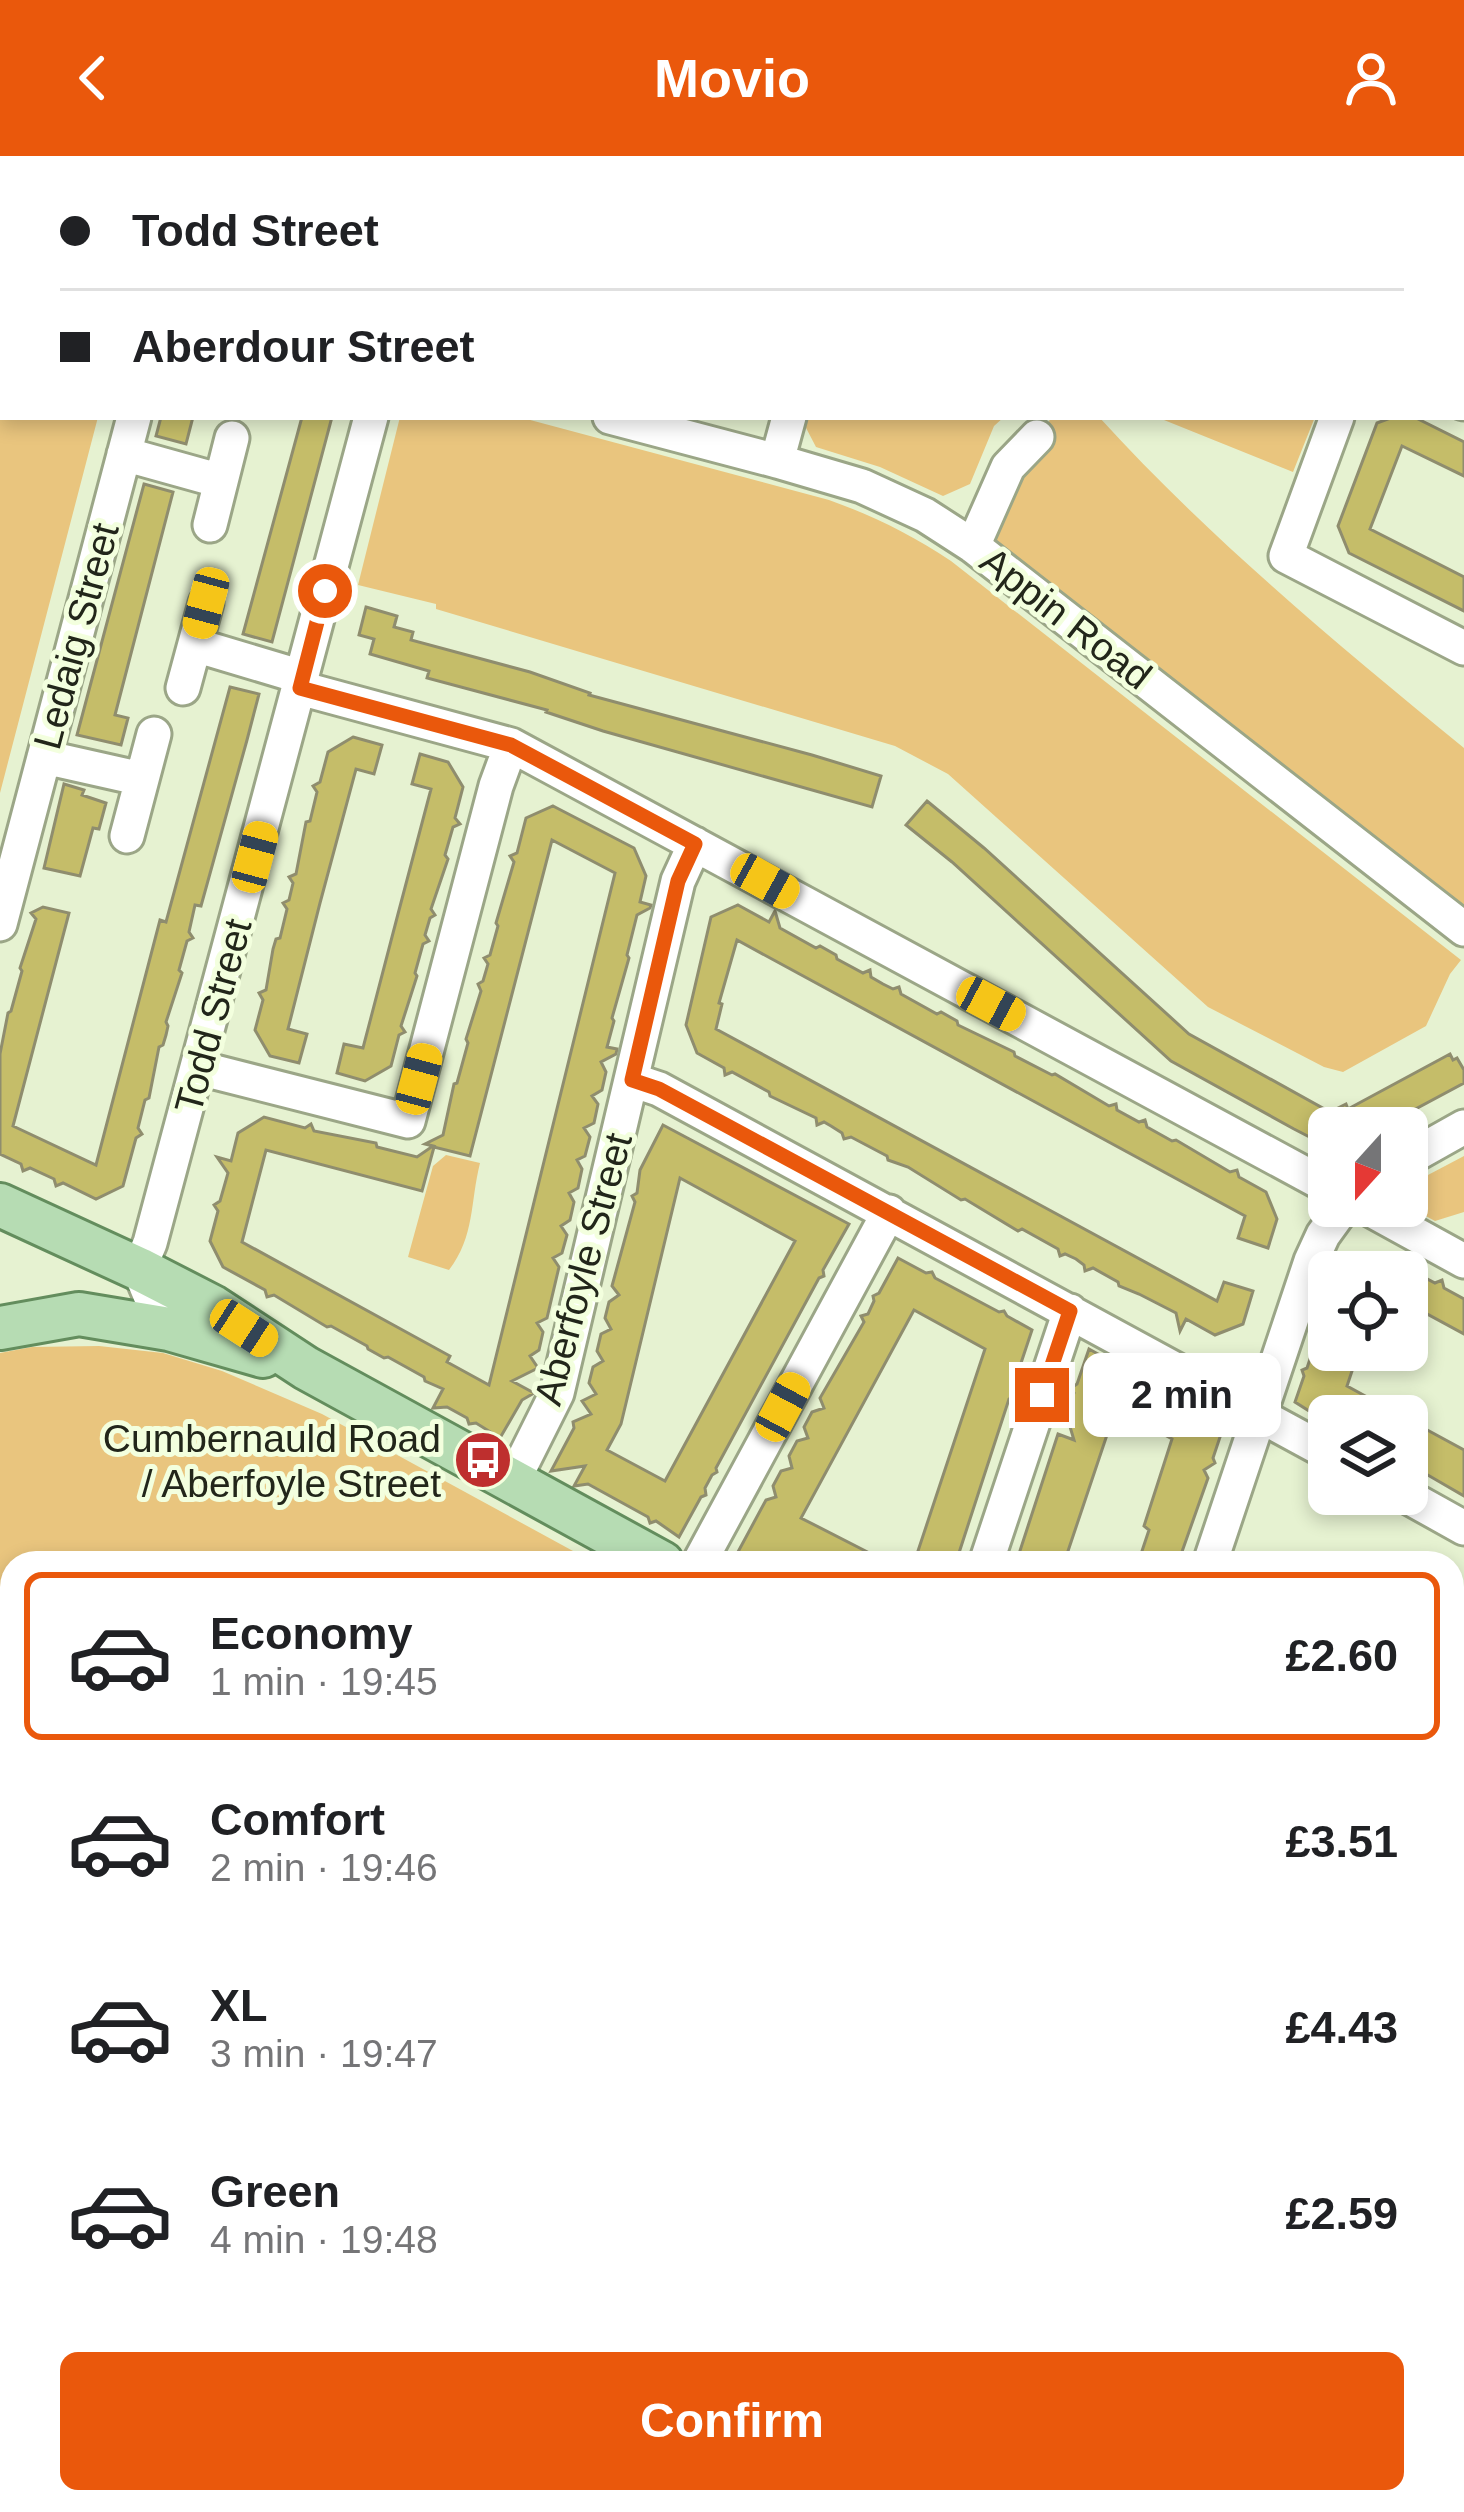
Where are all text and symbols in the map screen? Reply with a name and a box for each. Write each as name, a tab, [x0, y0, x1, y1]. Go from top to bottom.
icon: back	[60, 45, 126, 111]
icon: person	[1338, 45, 1404, 111]
text: Movio	[654, 48, 810, 108]
text: Todd Street	[132, 205, 379, 256]
text: Aberdour Street	[132, 321, 475, 372]
street label: Ledaig Street	[25, 518, 127, 754]
street label: Appin Road	[972, 538, 1160, 698]
car	[179, 564, 233, 642]
route start	[298, 564, 352, 618]
car	[228, 818, 282, 896]
car	[725, 848, 805, 914]
street label: Todd Street	[166, 914, 260, 1118]
car	[951, 971, 1031, 1037]
car	[392, 1040, 446, 1118]
north arrow	[1308, 1107, 1428, 1227]
map controls	[1308, 1107, 1428, 1515]
street label: Aberfoyle Street	[526, 1128, 640, 1410]
button: locate	[1308, 1251, 1428, 1371]
car	[204, 1293, 284, 1363]
callout: 2 min	[1084, 1353, 1282, 1437]
car	[750, 1367, 816, 1447]
route end	[1015, 1368, 1069, 1422]
text: 2 min	[1131, 1373, 1233, 1416]
button: layers	[1308, 1395, 1428, 1515]
place label: Cumbernauld Road / Aberfoyle Street	[103, 1417, 441, 1505]
bus stop icon: Cumbernauld Road / Aberfoyle Street	[452, 1429, 514, 1491]
icon: car	[66, 1602, 174, 1710]
text: Economy	[210, 1608, 413, 1659]
text: £2.60	[1285, 1630, 1398, 1681]
text: 1 min · 19:45	[210, 1660, 438, 1703]
icon: car	[66, 1788, 174, 1896]
text: Comfort	[210, 1794, 385, 1845]
text: £3.51	[1285, 1816, 1398, 1867]
text: 2 min · 19:46	[210, 1846, 438, 1889]
icon: car	[66, 1974, 174, 2082]
text: XL	[210, 1980, 268, 2031]
text: £4.43	[1285, 2002, 1398, 2053]
text: 3 min · 19:47	[210, 2032, 438, 2075]
icon: car	[66, 2160, 174, 2268]
text: Green	[210, 2166, 340, 2217]
text: £2.59	[1285, 2188, 1398, 2239]
text: 4 min · 19:48	[210, 2218, 438, 2261]
button: Confirm	[60, 2352, 1404, 2490]

